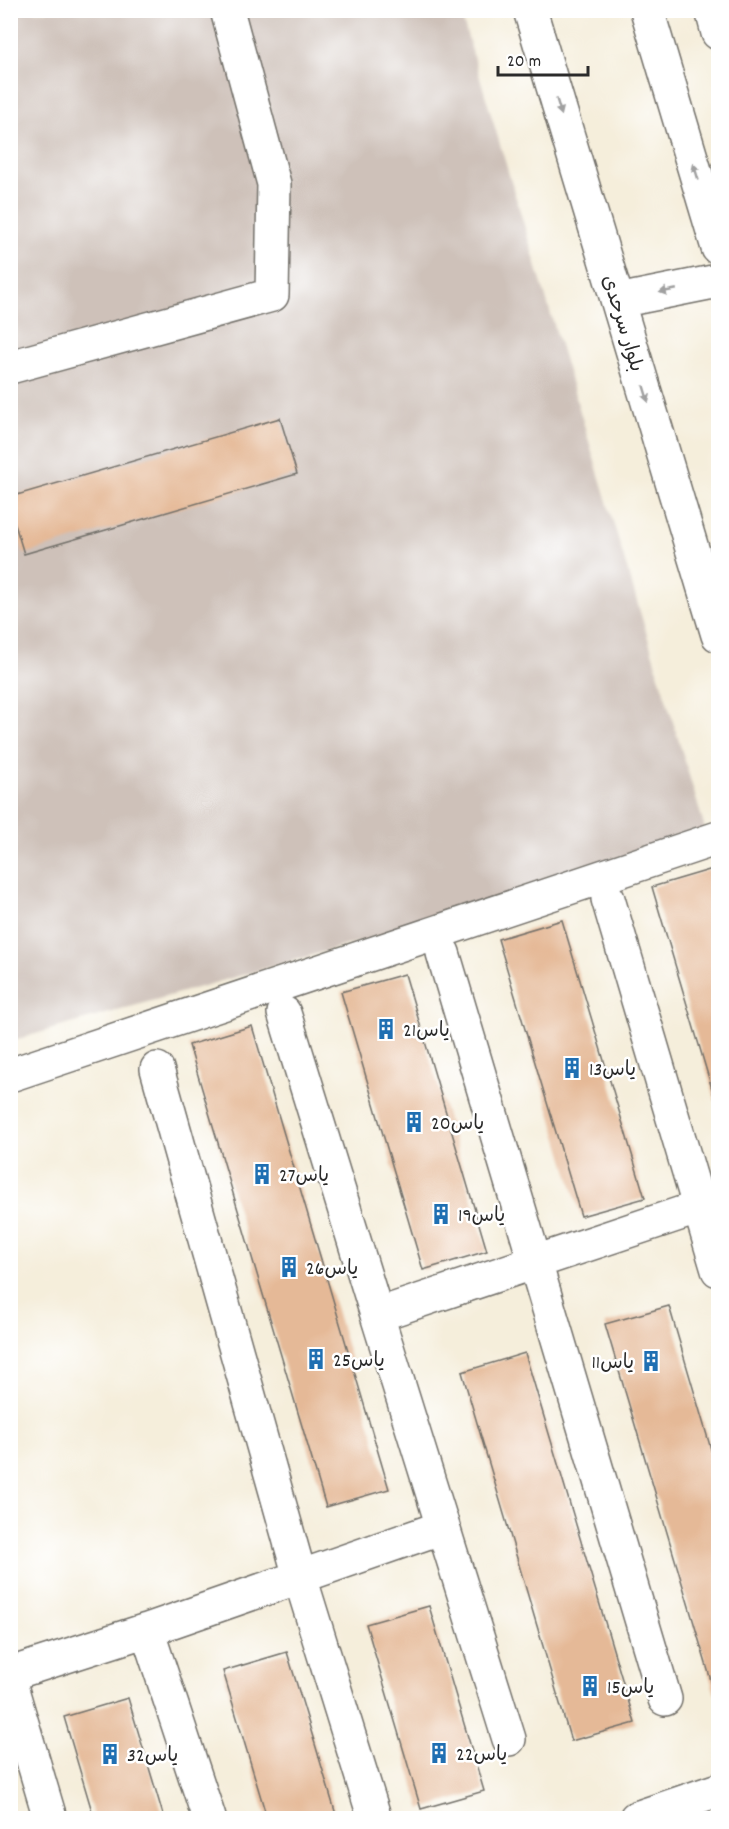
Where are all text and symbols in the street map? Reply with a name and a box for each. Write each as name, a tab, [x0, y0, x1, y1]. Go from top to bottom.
scale bar	[498, 39, 588, 77]
text: 20 m	[507, 50, 541, 75]
one-way arrow	[555, 98, 564, 116]
one-way arrow	[691, 163, 700, 181]
street label: بلوار سرحدی	[593, 272, 649, 376]
one-way arrow	[658, 287, 677, 296]
one-way arrow	[642, 385, 651, 403]
building icon: یاس21	[374, 1017, 398, 1041]
place label: یاس21	[403, 1018, 450, 1046]
building icon: یاس13	[560, 1056, 584, 1080]
place label: یاس13	[589, 1057, 636, 1085]
building icon: یاس20	[402, 1110, 426, 1134]
place label: یاس20	[431, 1111, 484, 1139]
building icon: یاس27	[250, 1162, 274, 1186]
place label: یاس27	[279, 1163, 329, 1191]
building icon: یاس19	[429, 1202, 453, 1226]
place label: یاس19	[458, 1203, 505, 1231]
building icon: یاس26	[277, 1255, 301, 1279]
place label: یاس26	[306, 1256, 358, 1284]
building icon: یاس25	[304, 1347, 328, 1371]
place label: یاس25	[333, 1348, 385, 1376]
building icon: یاس11	[639, 1349, 663, 1373]
place label: یاس11	[591, 1350, 634, 1378]
building icon: یاس15	[578, 1674, 602, 1698]
place label: یاس15	[607, 1675, 654, 1703]
building icon: یاس22	[427, 1741, 451, 1765]
building icon: یاس32	[98, 1742, 122, 1766]
place label: یاس22	[456, 1742, 507, 1770]
place label: یاس32	[127, 1743, 178, 1771]

